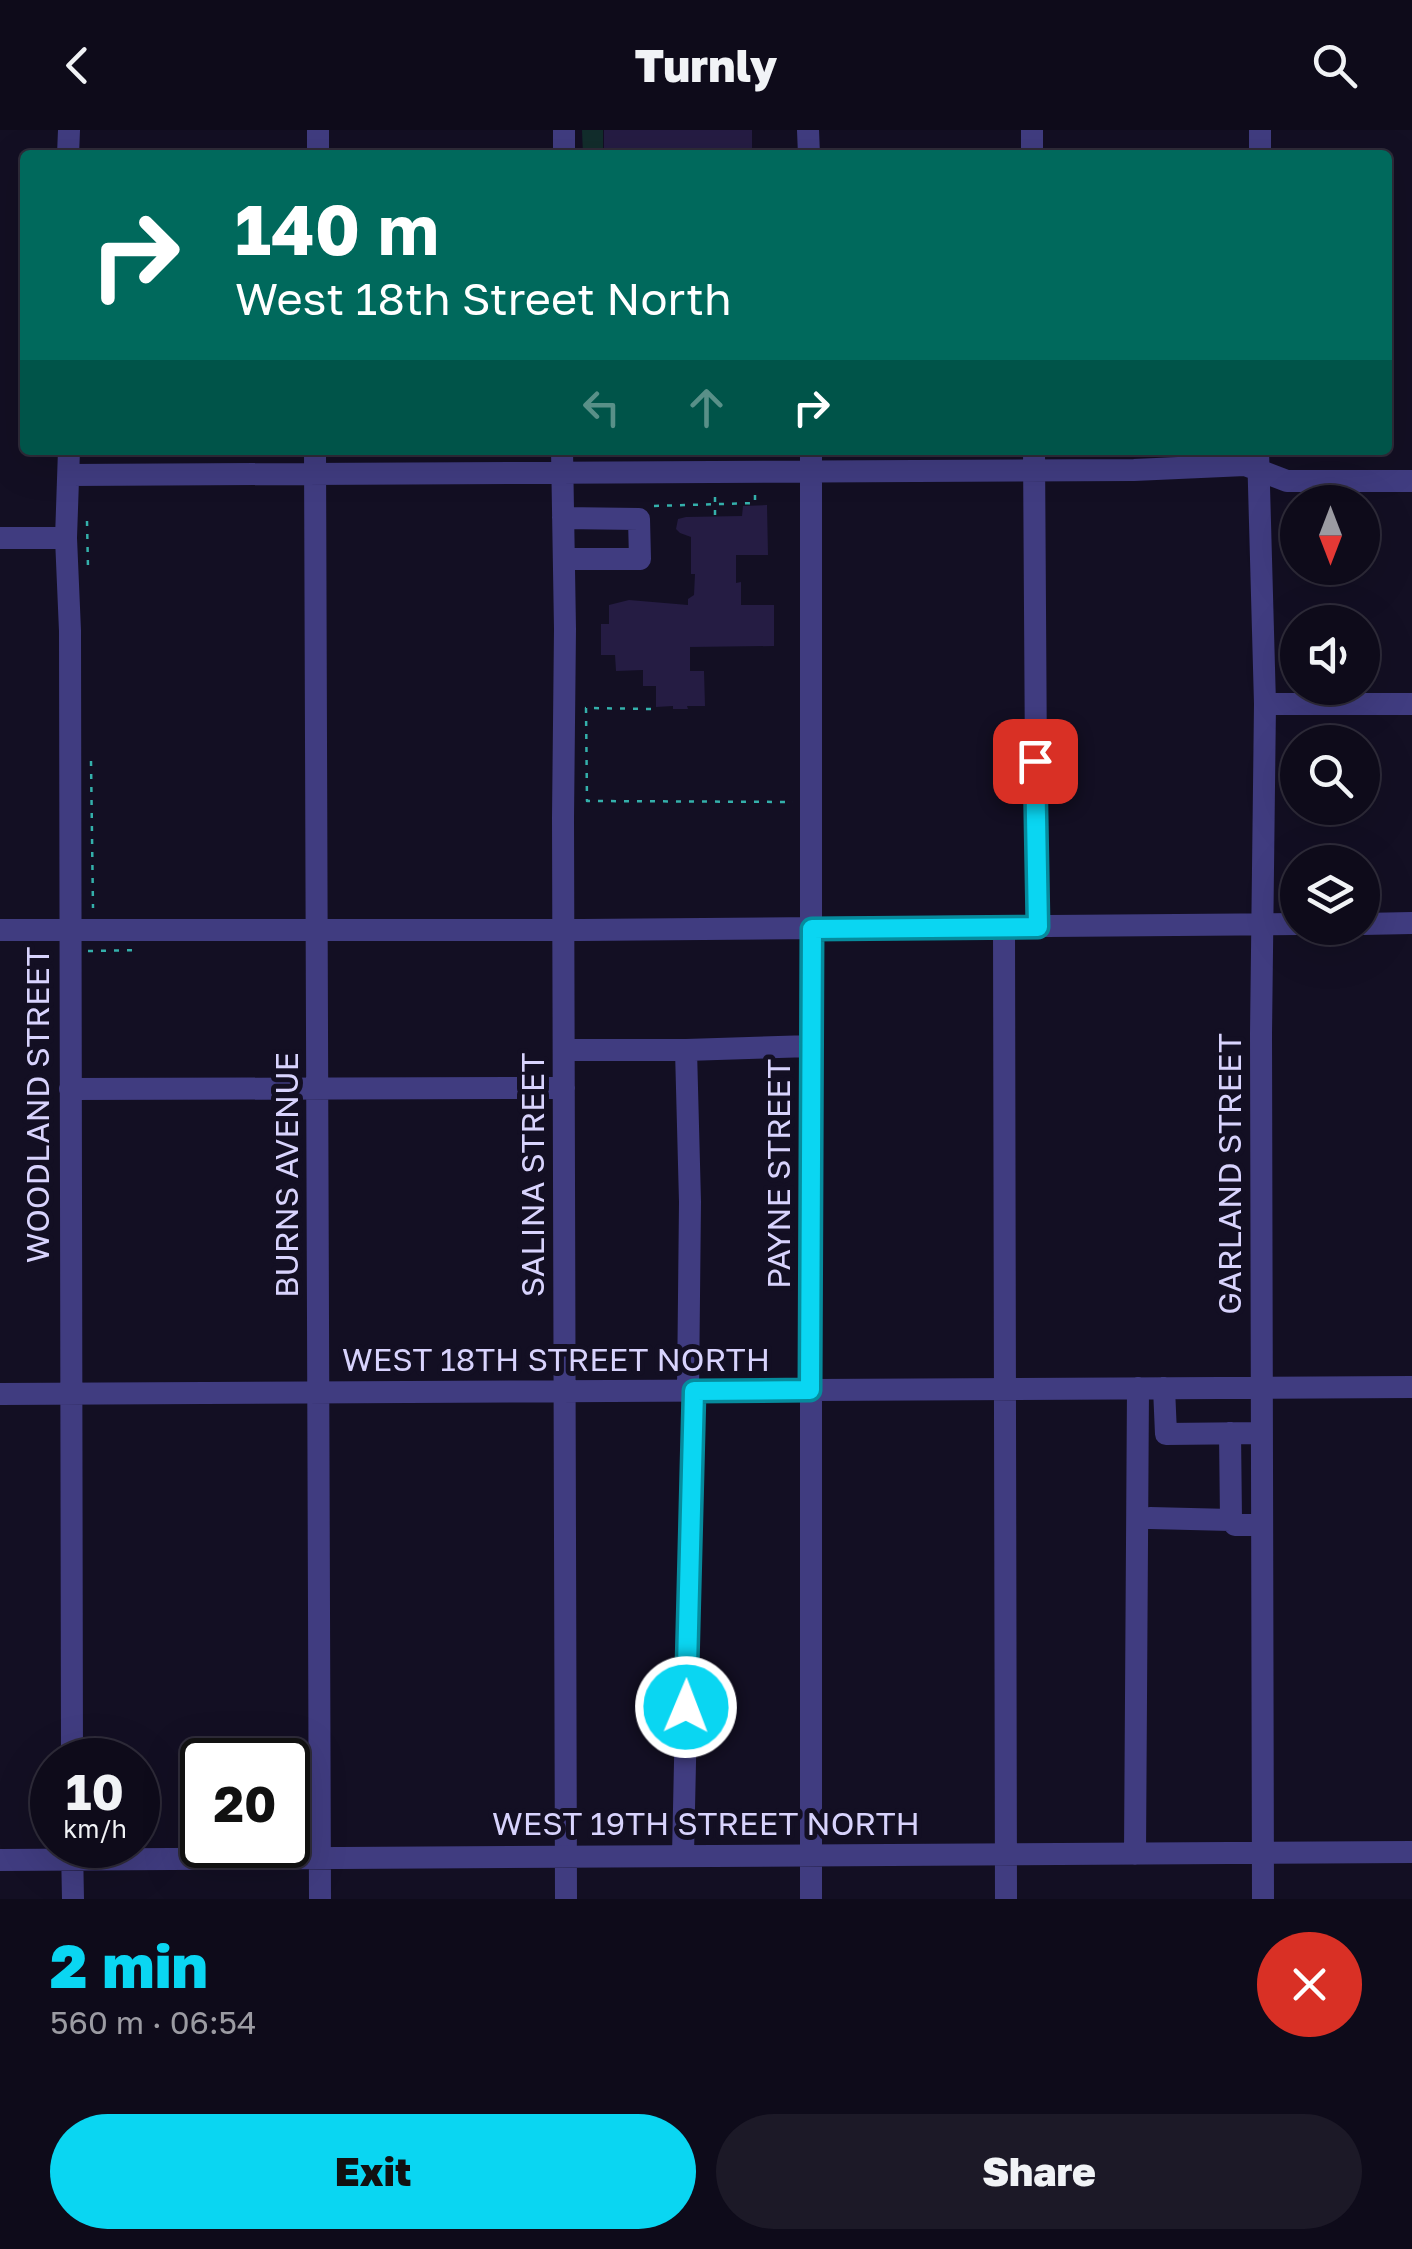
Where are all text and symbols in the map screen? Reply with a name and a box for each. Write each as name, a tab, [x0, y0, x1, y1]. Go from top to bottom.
icon: back	[50, 38, 105, 93]
text: Turnly	[635, 38, 777, 92]
icon: search	[1307, 38, 1362, 93]
text: 140 m	[235, 186, 439, 270]
icon: right	[70, 190, 200, 320]
text: West 18th Street North	[235, 271, 732, 325]
icon: left	[574, 380, 629, 435]
icon: ahead	[679, 380, 734, 435]
icon: right	[784, 380, 839, 435]
north arrow	[1280, 485, 1380, 585]
map controls	[1280, 485, 1380, 945]
button: sound	[1280, 605, 1380, 705]
pin	[993, 719, 1078, 804]
button: search	[1280, 725, 1380, 825]
icon: arrive	[1008, 734, 1063, 789]
button: layers	[1280, 845, 1380, 945]
street label: WOODLAND STREET	[18, 947, 56, 1263]
street label: GARLAND STREET	[1210, 1033, 1248, 1315]
street label: BURNS AVENUE	[267, 1052, 305, 1298]
street label: SALINA STREET	[513, 1053, 551, 1297]
street label: PAYNE STREET	[759, 1059, 797, 1289]
street label: WEST 18TH STREET NORTH	[342, 1340, 770, 1378]
position arrow	[634, 1655, 738, 1759]
speed limit sign: 20	[180, 1738, 310, 1868]
text: 10	[66, 1761, 124, 1821]
street label: WEST 19TH STREET NORTH	[492, 1804, 920, 1842]
text: km/h	[63, 1813, 127, 1844]
text: 2 min	[50, 1929, 208, 2001]
button: close	[1257, 1932, 1362, 2037]
text: 560 m · 06:54	[50, 2003, 257, 2041]
button: Exit	[50, 2114, 696, 2229]
button: Share	[716, 2114, 1362, 2229]

